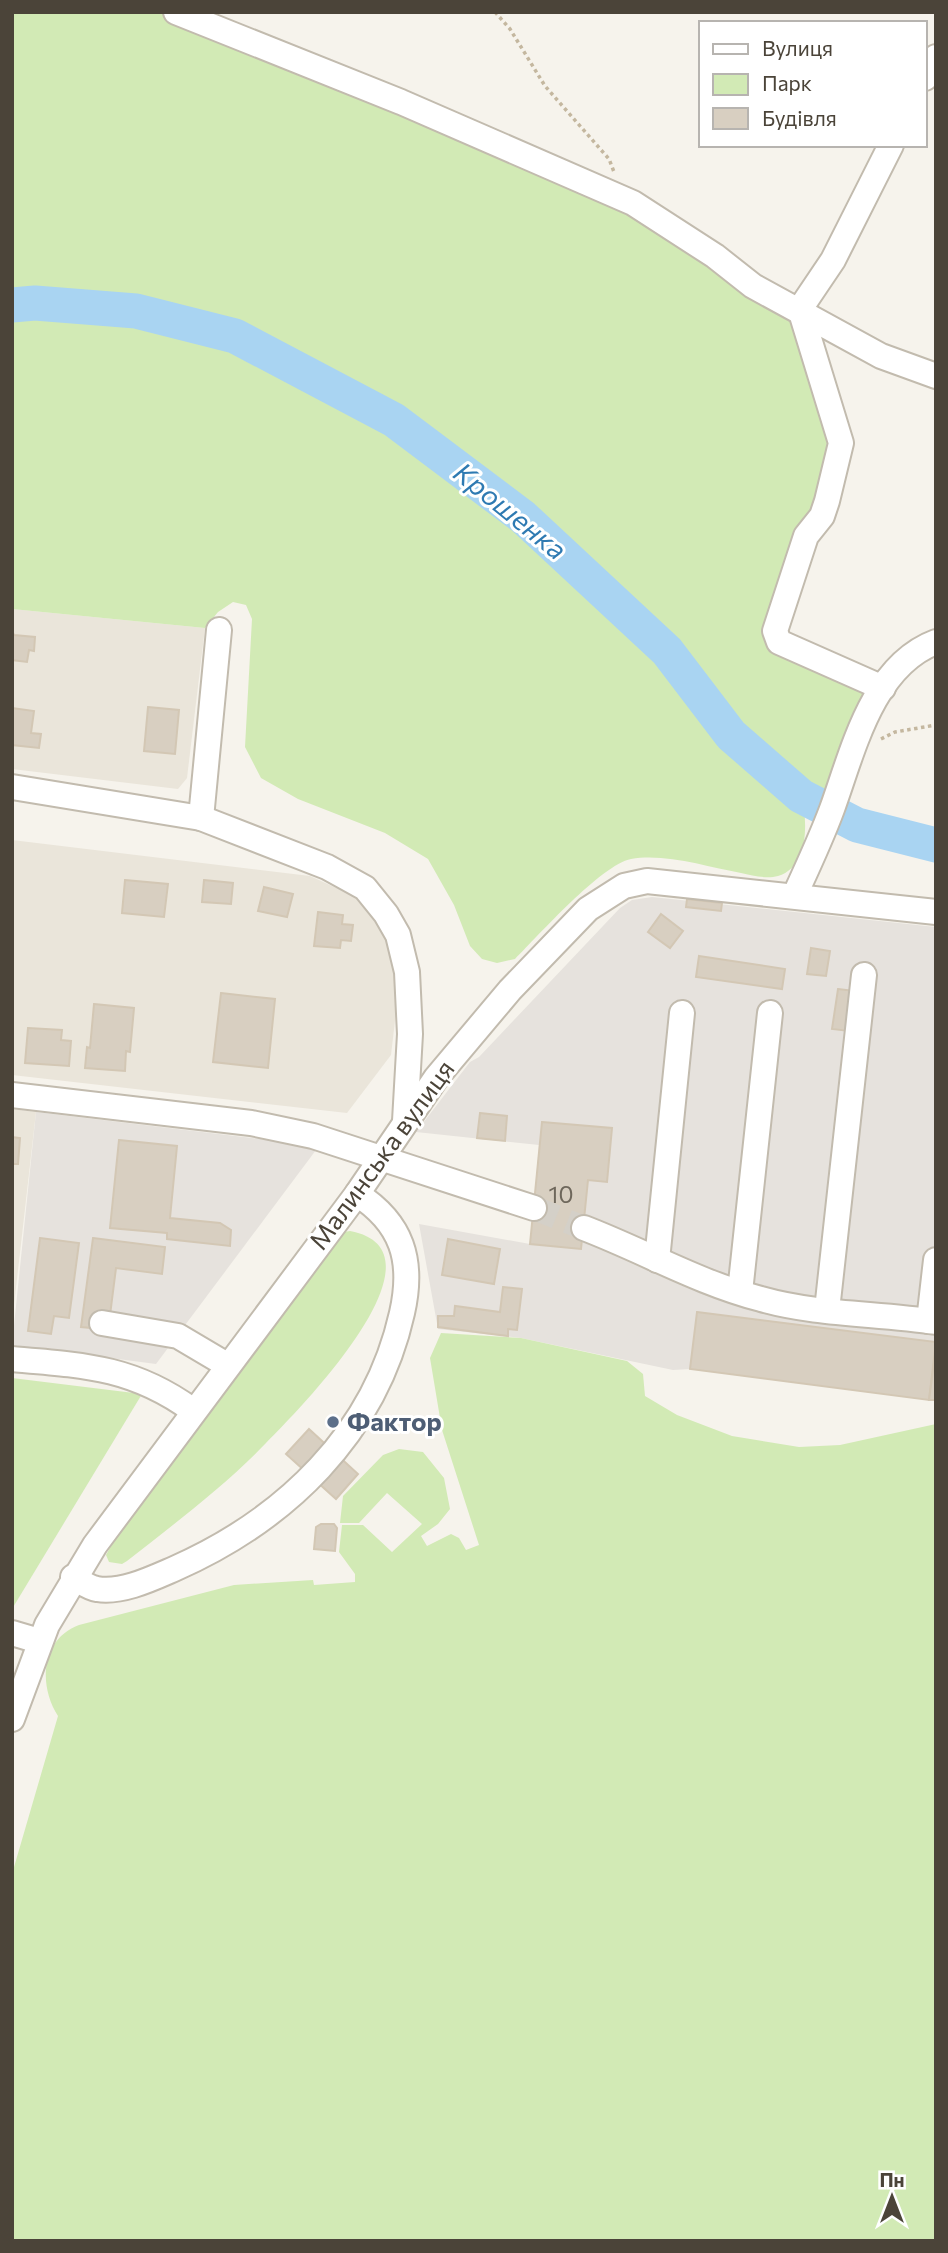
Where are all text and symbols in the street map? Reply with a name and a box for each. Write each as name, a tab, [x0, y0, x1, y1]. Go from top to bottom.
legend	[699, 21, 927, 147]
text: Вулиця	[762, 35, 833, 60]
text: Парк	[762, 70, 812, 95]
text: Будівля	[762, 105, 837, 130]
water label: Крошенка	[447, 454, 574, 566]
street label: Малинська вулиця	[302, 1053, 460, 1255]
house number: 10	[549, 1180, 573, 1208]
place label: Фактор	[347, 1405, 442, 1436]
marker: Фактор	[325, 1414, 341, 1430]
north arrow	[857, 2162, 927, 2232]
text: Пн	[879, 2168, 905, 2191]

